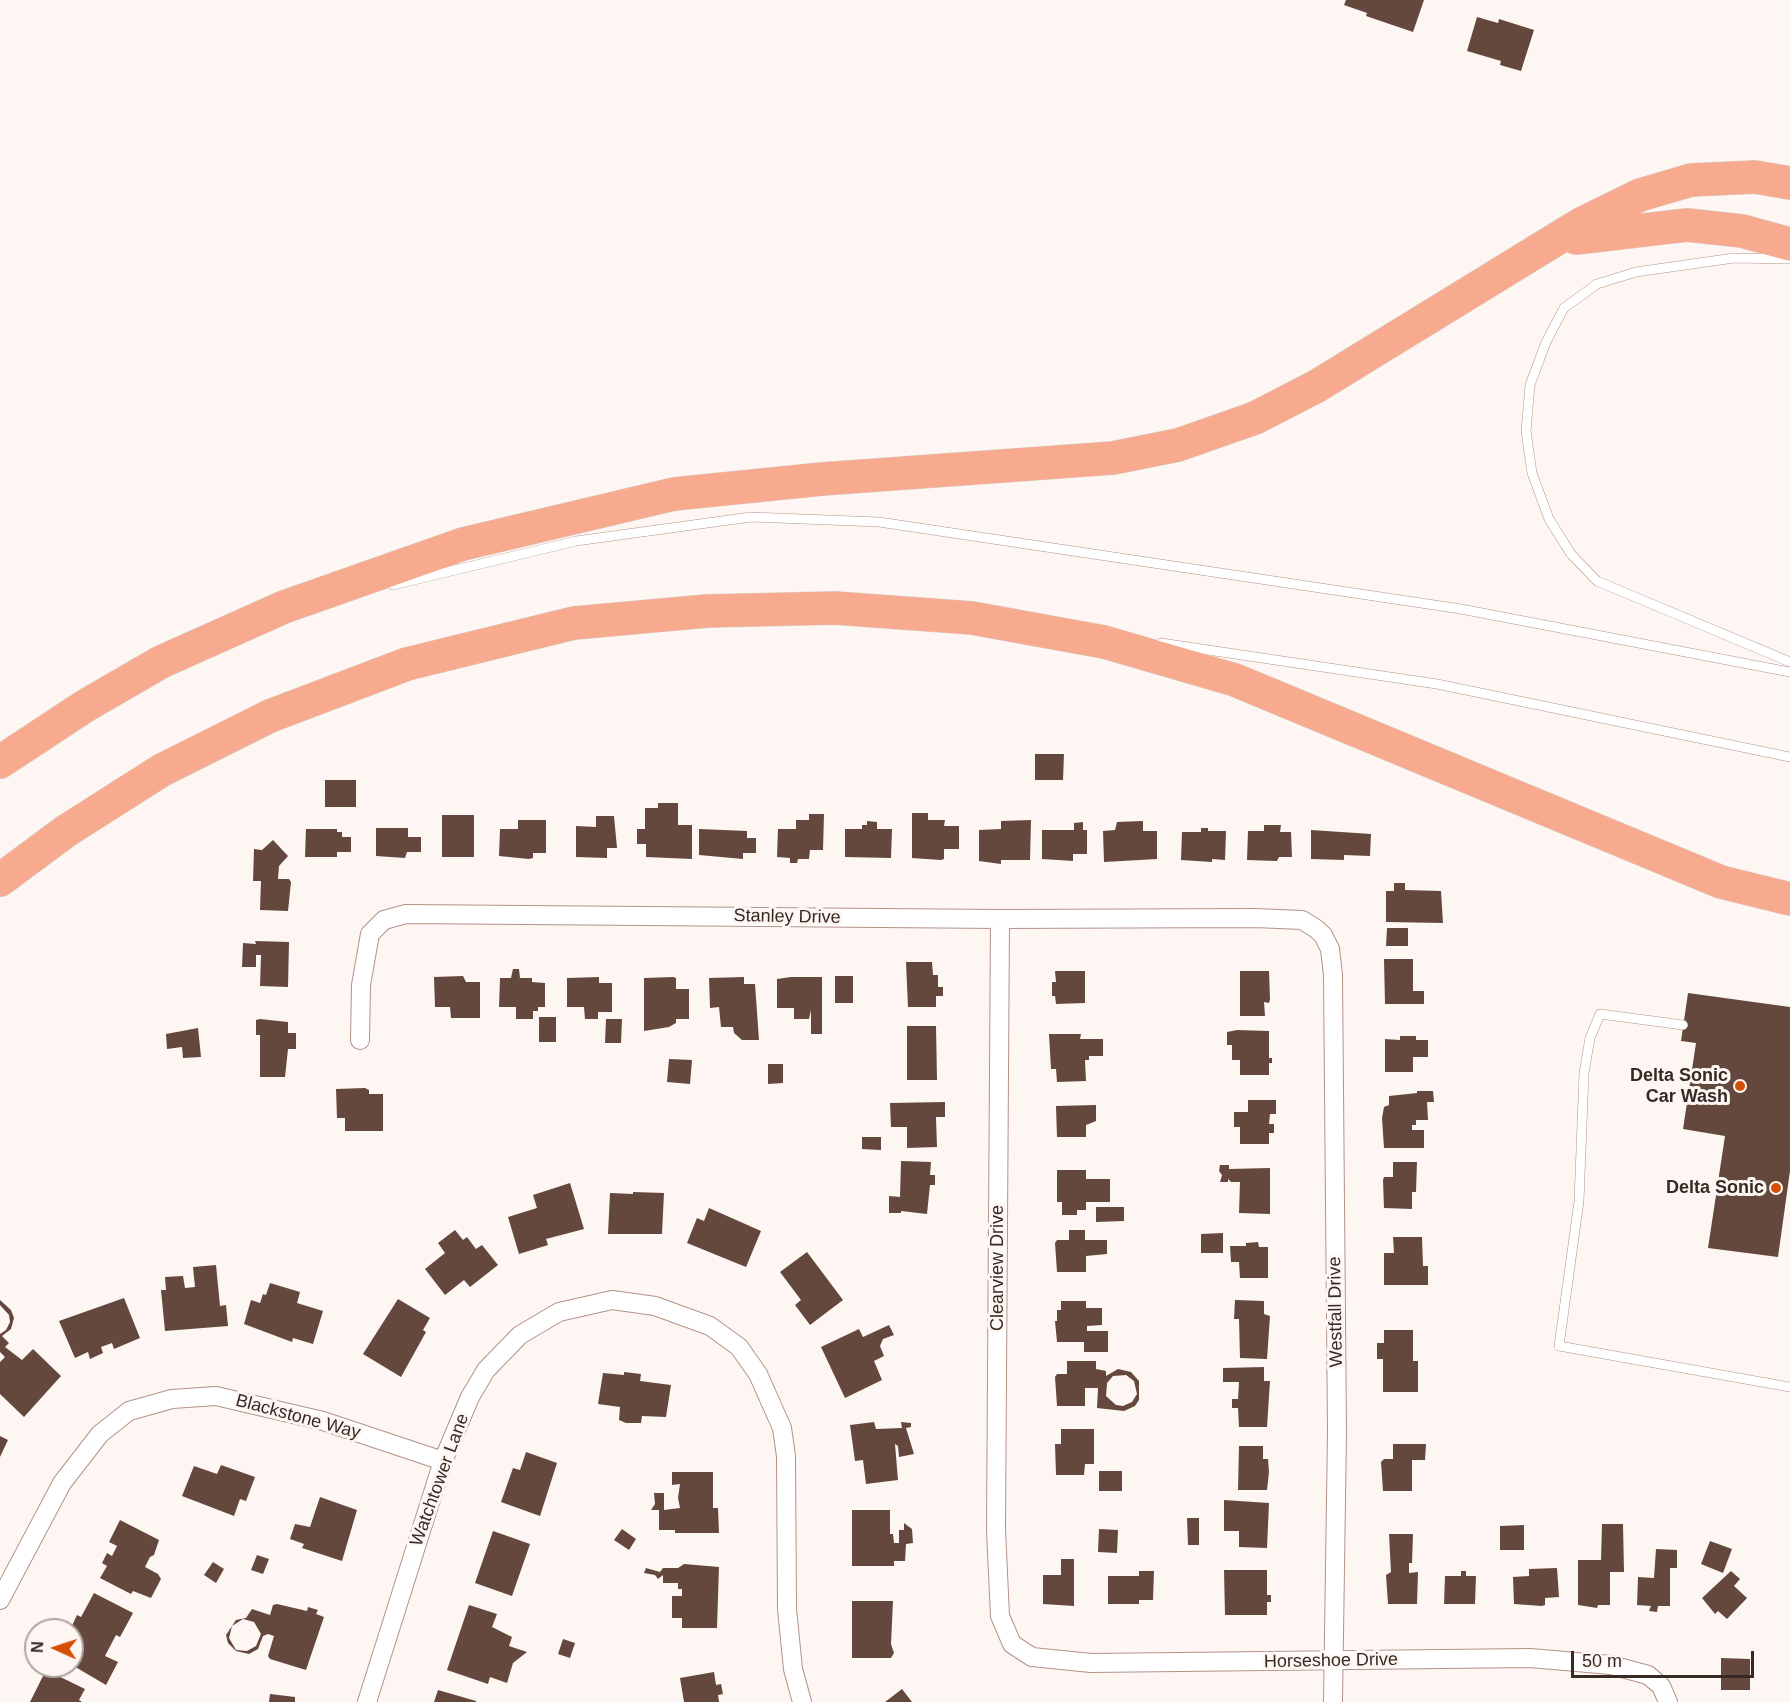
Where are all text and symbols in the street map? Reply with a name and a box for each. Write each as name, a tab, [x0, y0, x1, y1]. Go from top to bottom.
street label: Stanley Drive	[733, 905, 841, 929]
place label: Delta Sonic Car Wash	[1630, 1065, 1728, 1108]
marker: Delta Sonic Car Wash	[1733, 1079, 1747, 1093]
place label: Delta Sonic	[1666, 1177, 1764, 1199]
marker: Delta Sonic	[1769, 1181, 1783, 1195]
street label: Clearview Drive	[987, 1205, 1009, 1331]
street label: Westfall Drive	[1324, 1256, 1348, 1368]
street label: Blackstone Way	[233, 1390, 363, 1444]
street label: Watchtower Lane	[406, 1411, 474, 1549]
north arrow	[24, 1618, 84, 1678]
scale bar	[1574, 1639, 1757, 1677]
text: N	[29, 1641, 46, 1653]
street label: Horseshoe Drive	[1264, 1649, 1398, 1673]
text: 50 m	[1582, 1651, 1622, 1671]

